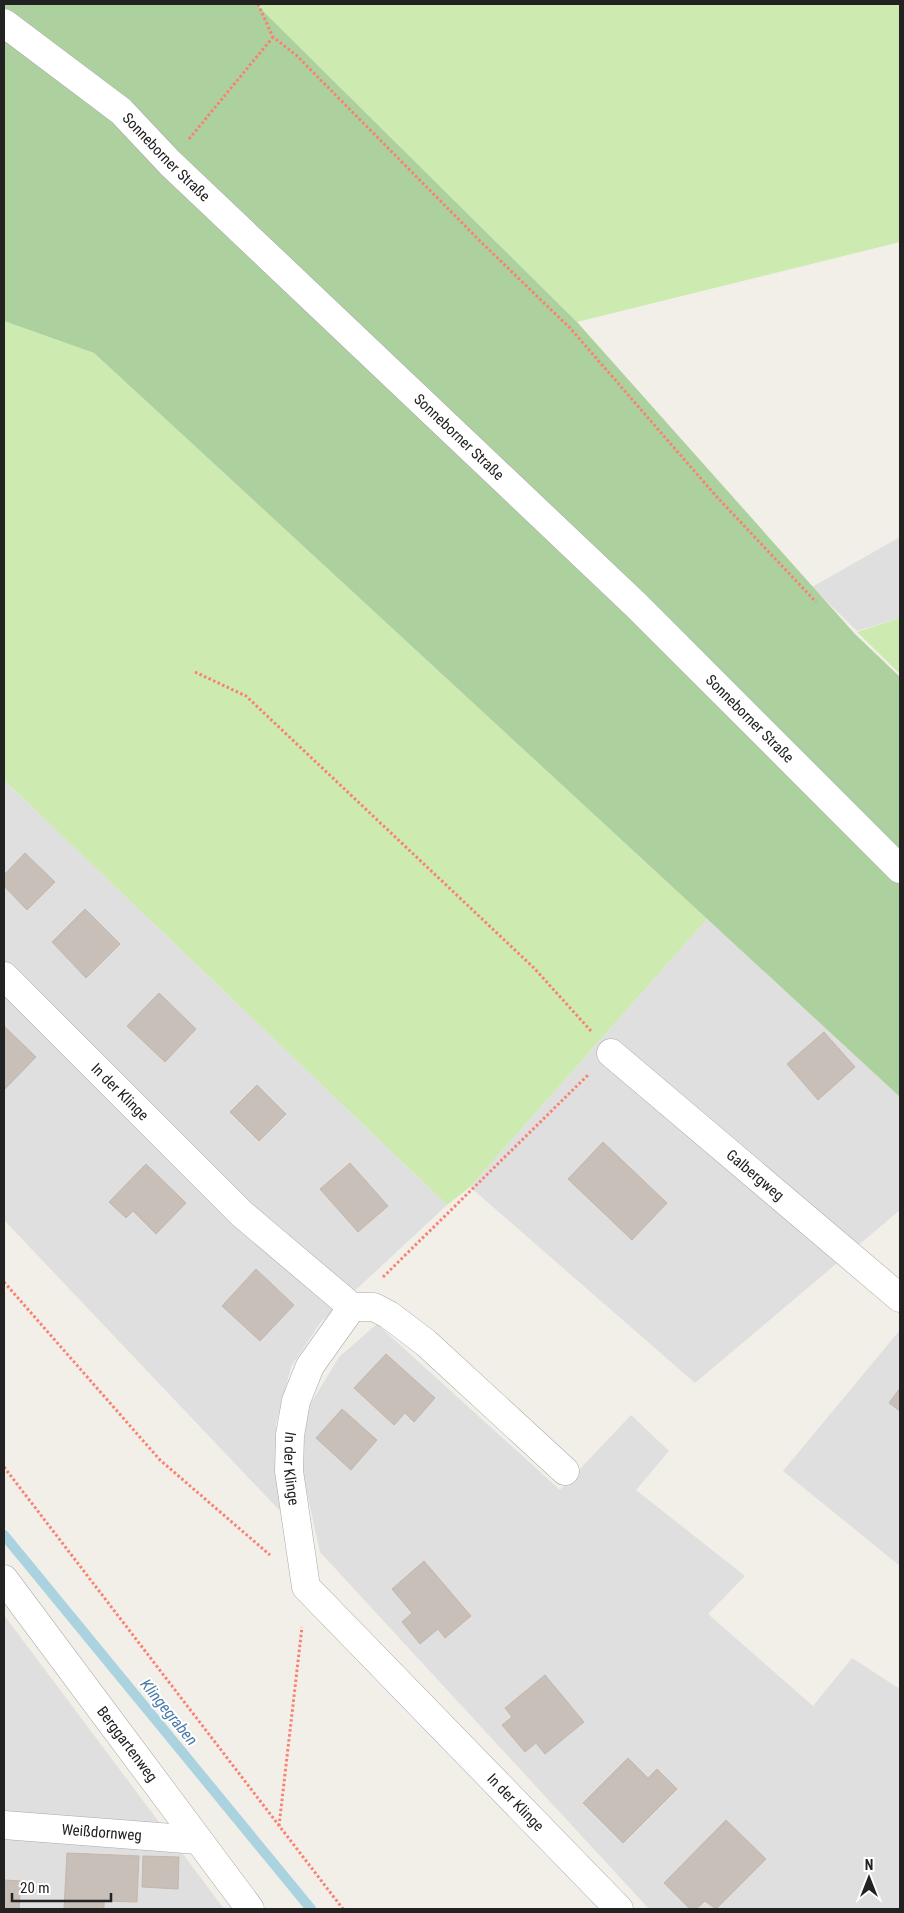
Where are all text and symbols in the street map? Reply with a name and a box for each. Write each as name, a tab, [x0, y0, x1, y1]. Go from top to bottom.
street label: Sonneborner Straße	[119, 109, 214, 205]
street label: Sonneborner Straße	[410, 390, 508, 484]
street label: Sonneborner Straße	[702, 671, 798, 767]
street label: In der Klinge	[88, 1060, 152, 1124]
street label: Galbergweg	[723, 1146, 788, 1205]
street label: In der Klinge	[280, 1430, 303, 1507]
water label: Klingegraben	[136, 1675, 202, 1749]
street label: Berggartenweg	[93, 1703, 161, 1785]
street label: In der Klinge	[483, 1770, 548, 1835]
street label: Weißdornweg	[61, 1820, 143, 1845]
north arrow	[844, 1853, 894, 1903]
text: N	[865, 1857, 873, 1873]
scale bar	[12, 1870, 111, 1902]
text: 20 m	[20, 1879, 50, 1897]

